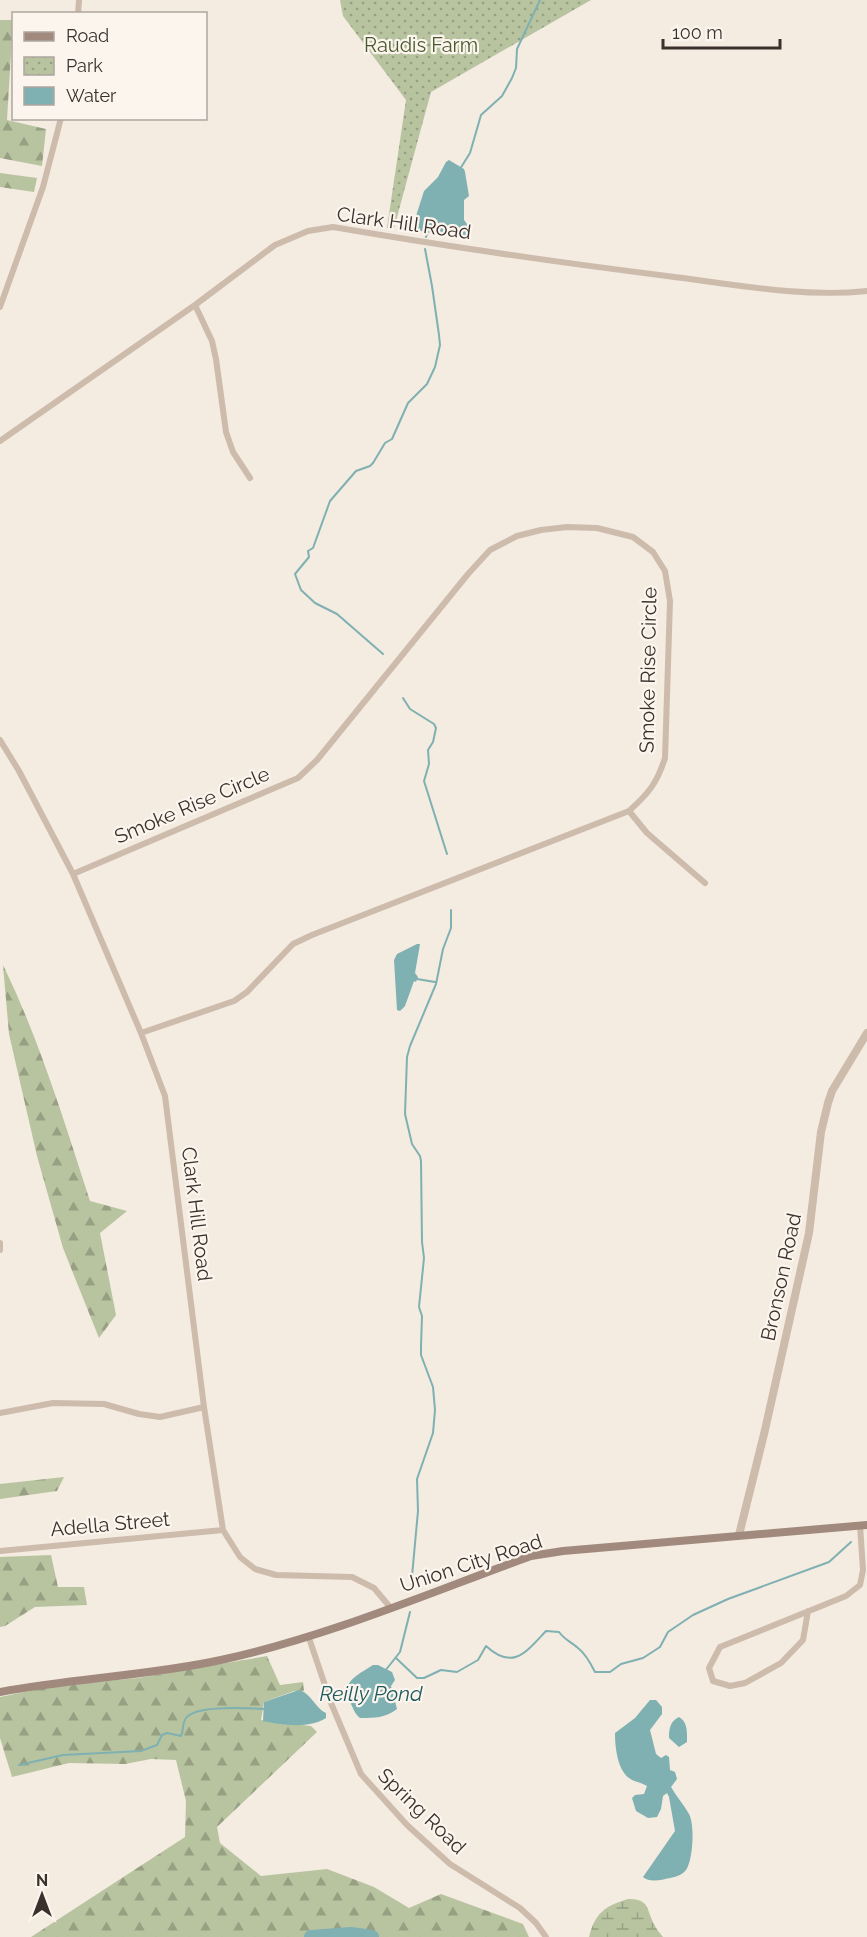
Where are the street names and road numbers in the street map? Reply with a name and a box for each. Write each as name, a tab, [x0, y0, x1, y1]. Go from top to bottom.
street label: Clark Hill Road	[335, 202, 473, 244]
street label: Smoke Rise Circle	[635, 587, 661, 753]
street label: Smoke Rise Circle	[111, 761, 273, 848]
street label: Clark Hill Road	[177, 1145, 217, 1283]
street label: Bronson Road	[756, 1211, 806, 1343]
street label: Adella Street	[49, 1507, 171, 1541]
street label: Union City Road	[397, 1529, 545, 1597]
street label: Spring Road	[373, 1763, 471, 1859]

